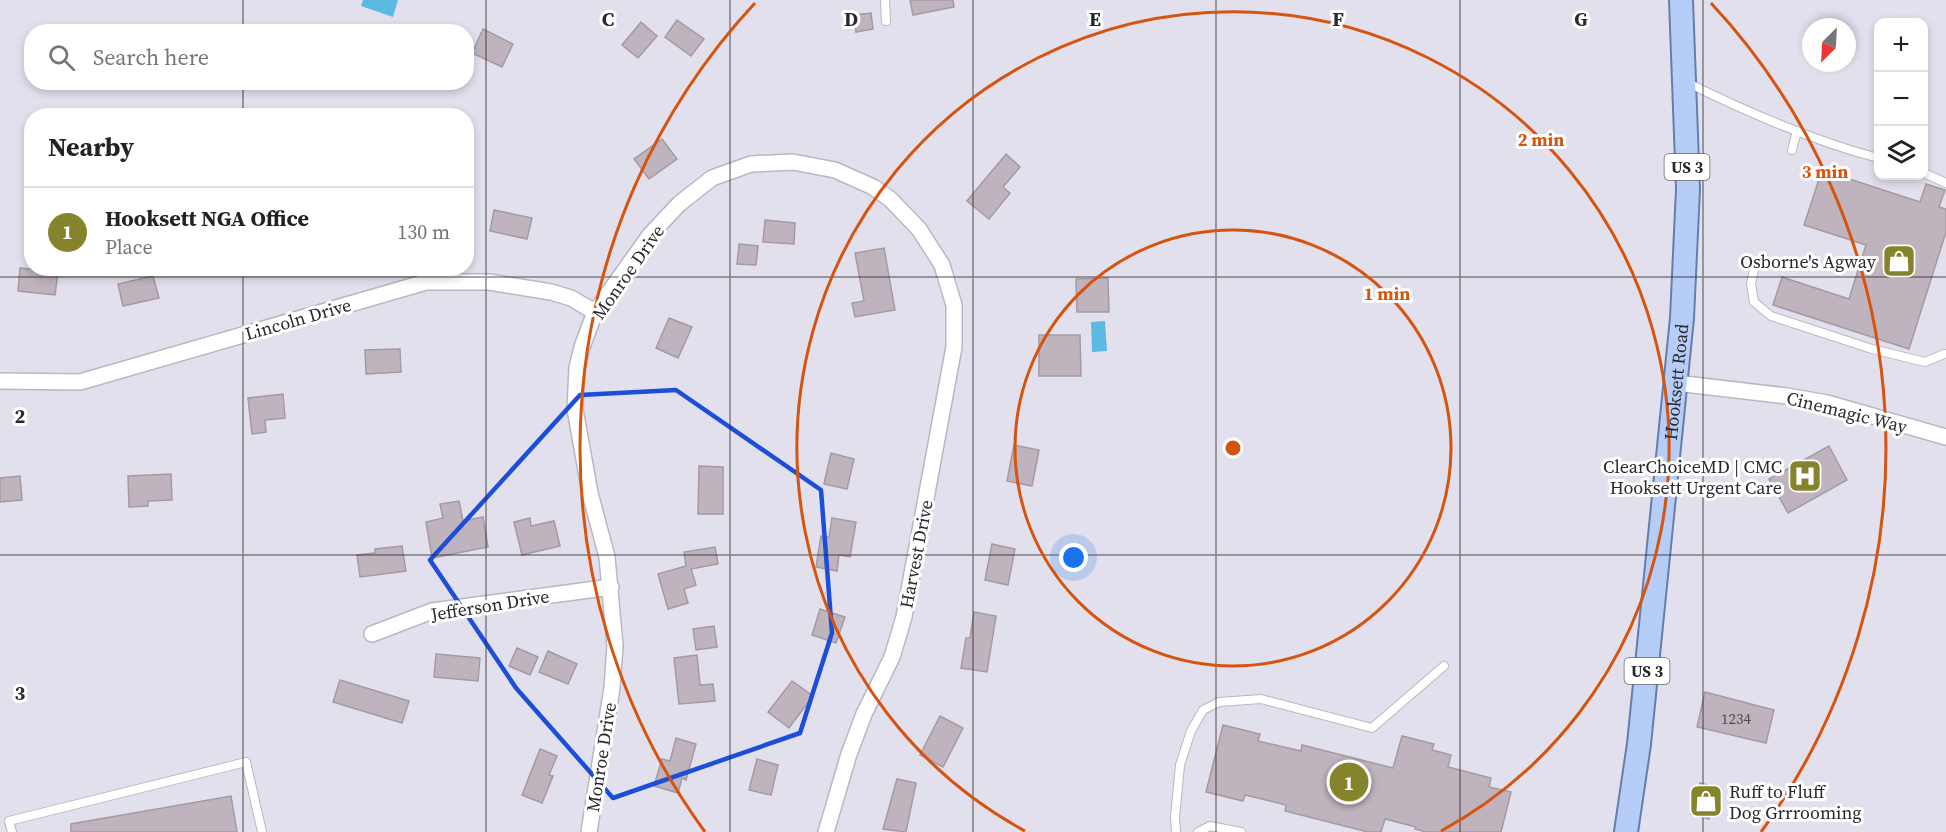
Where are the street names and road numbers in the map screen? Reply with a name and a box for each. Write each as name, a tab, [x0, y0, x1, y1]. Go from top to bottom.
road number: US 3	[1664, 154, 1710, 180]
street label: Monroe Drive	[586, 219, 670, 325]
street label: Lincoln Drive	[242, 292, 354, 346]
street label: Hooksett Road	[1657, 322, 1694, 441]
street label: Cinemagic Way	[1784, 385, 1911, 439]
street label: Harvest Drive	[893, 498, 939, 610]
street label: Jefferson Drive	[428, 583, 551, 627]
road number: US 3	[1624, 658, 1670, 684]
street label: Monroe Drive	[580, 700, 622, 814]

